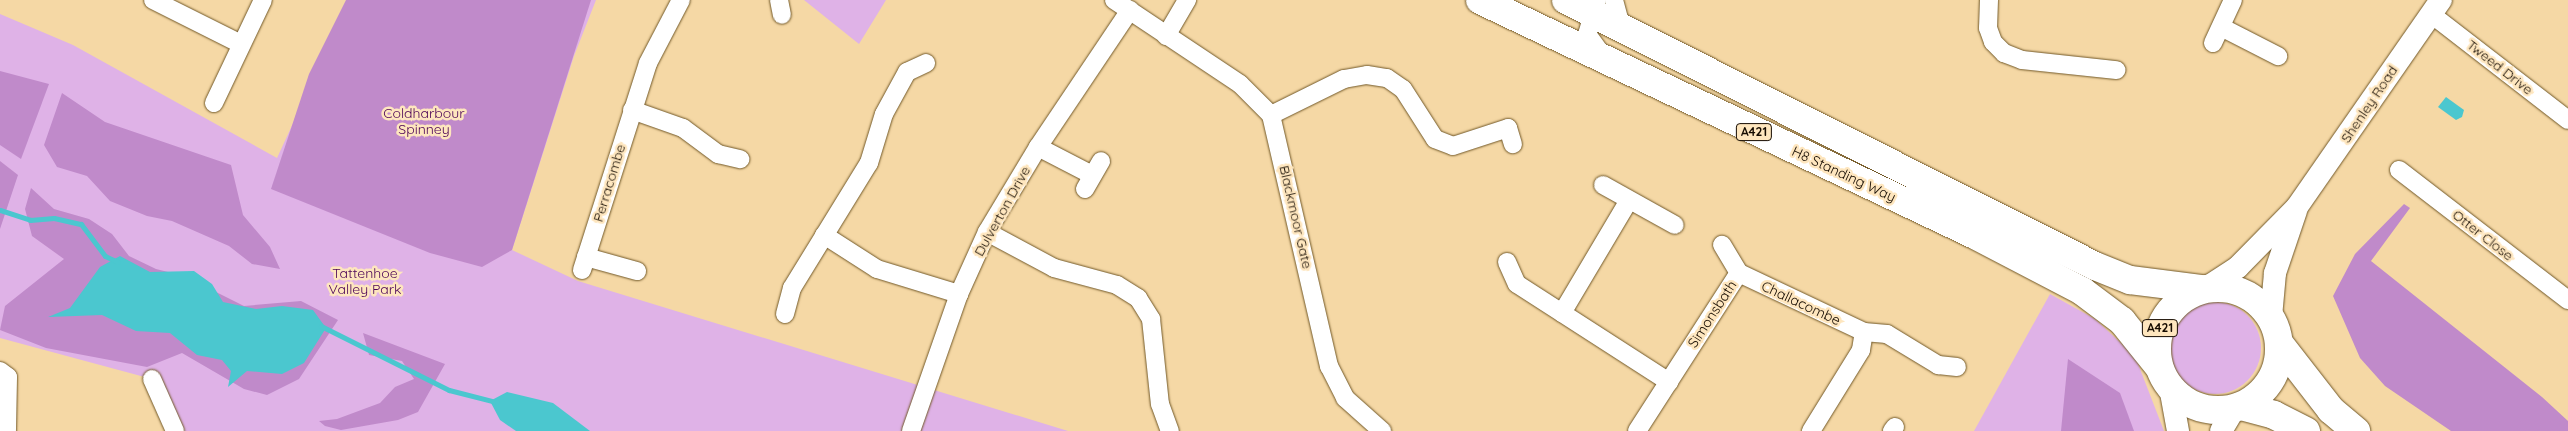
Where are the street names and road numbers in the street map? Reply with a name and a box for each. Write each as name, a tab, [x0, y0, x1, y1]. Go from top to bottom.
street label: Tweed Drive	[2464, 36, 2536, 98]
street label: Shenley Road	[2337, 62, 2401, 146]
road number: A421	[1735, 122, 1773, 142]
street label: Perracombe	[589, 142, 629, 224]
street label: H8 Standing Way	[1789, 143, 1899, 205]
street label: Dulverton Drive	[970, 163, 1034, 259]
street label: Blackmoor Gate	[1276, 164, 1316, 270]
street label: Otter Close	[2449, 206, 2517, 264]
street label: Simonsbath	[1684, 277, 1740, 351]
street label: Challacombe	[1759, 277, 1843, 329]
road number: A421	[2141, 318, 2179, 338]

